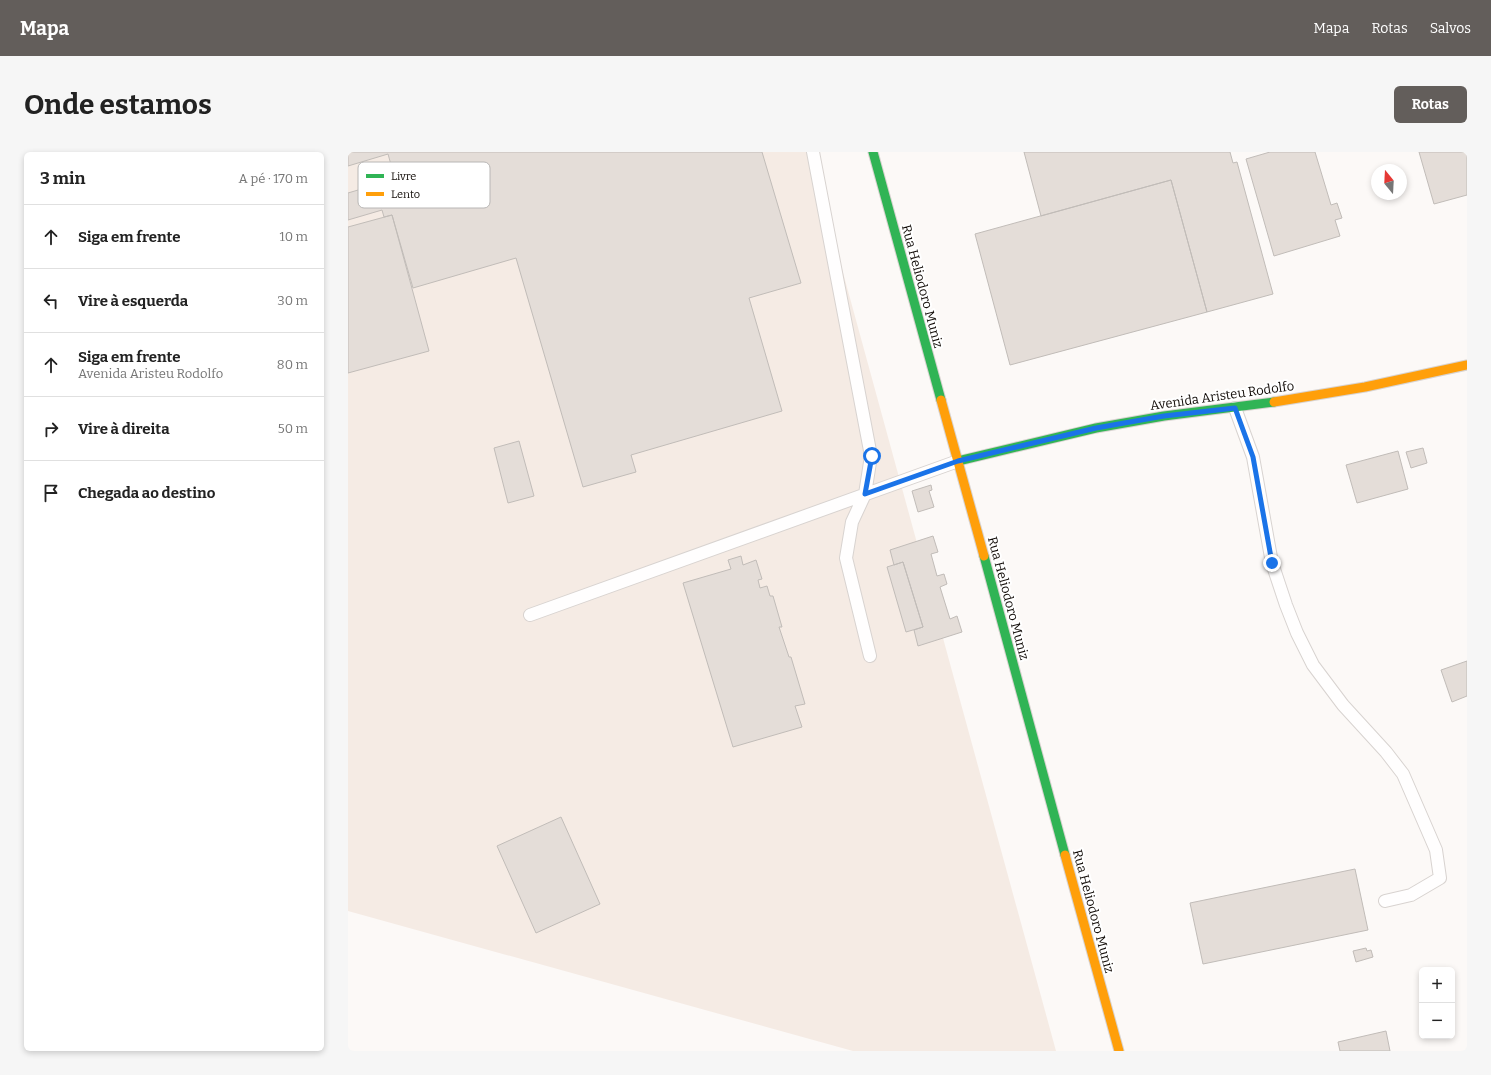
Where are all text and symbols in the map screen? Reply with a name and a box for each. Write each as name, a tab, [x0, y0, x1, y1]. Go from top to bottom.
text: Mapa	[20, 17, 69, 40]
text: Mapa	[1313, 20, 1349, 37]
text: Rotas	[1371, 20, 1408, 37]
text: Salvos	[1430, 20, 1471, 37]
button: Rotas	[1394, 86, 1467, 123]
text: Onde estamos	[24, 88, 212, 121]
legend	[358, 162, 490, 208]
north arrow	[1371, 164, 1407, 200]
text: 3 min	[40, 168, 85, 189]
text: Livre	[391, 170, 416, 183]
text: A pé · 170 m	[239, 171, 308, 186]
text: Lento	[391, 188, 420, 201]
street label: Rua Heliodoro Muniz	[899, 223, 946, 349]
icon: ahead	[40, 226, 62, 248]
text: Siga em frente	[78, 228, 181, 246]
text: 10 m	[279, 229, 308, 244]
icon: left	[40, 290, 62, 312]
text: Vire à esquerda	[78, 292, 188, 310]
text: 30 m	[277, 293, 308, 308]
text: Siga em frente	[78, 348, 181, 366]
icon: ahead	[40, 354, 62, 376]
text: 80 m	[277, 357, 308, 372]
text: Avenida Aristeu Rodolfo	[78, 366, 223, 381]
street label: Avenida Aristeu Rodolfo	[1149, 378, 1295, 413]
icon: right	[40, 418, 62, 440]
text: Vire à direita	[78, 420, 170, 438]
text: 50 m	[278, 421, 308, 436]
route start	[863, 447, 881, 465]
icon: arrive	[40, 482, 62, 504]
text: Chegada ao destino	[78, 484, 215, 502]
street label: Rua Heliodoro Muniz	[985, 535, 1032, 661]
route end	[1263, 554, 1281, 572]
street label: Rua Heliodoro Muniz	[1070, 848, 1117, 974]
map controls	[1419, 967, 1455, 1039]
button: +	[1419, 967, 1455, 1003]
button: −	[1419, 1003, 1455, 1039]

